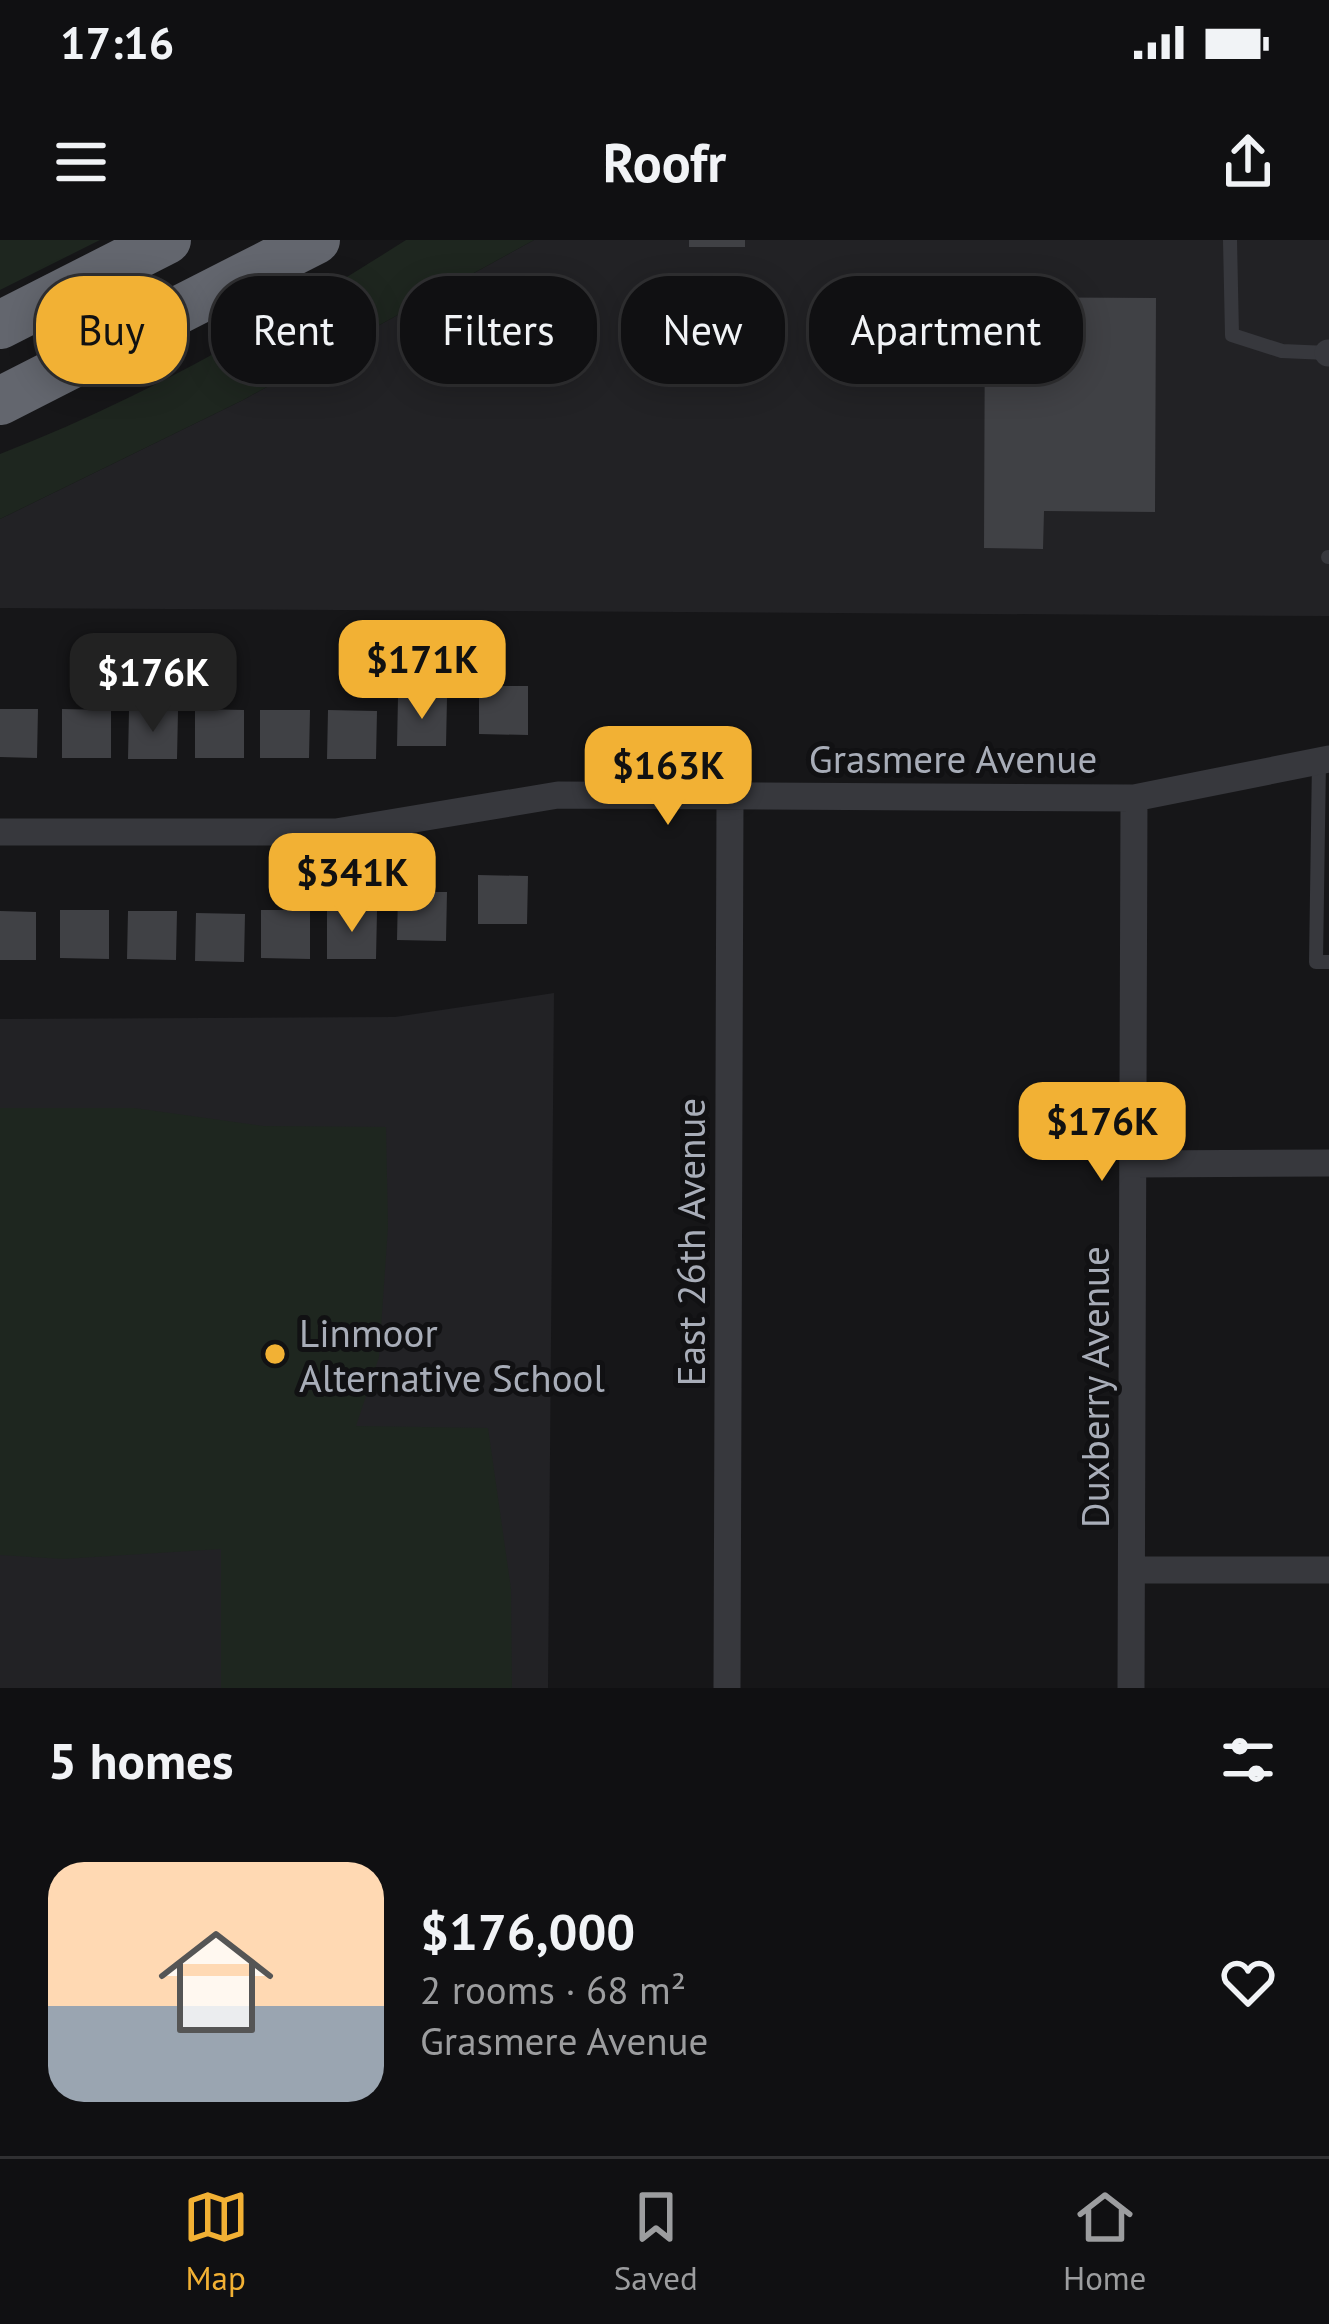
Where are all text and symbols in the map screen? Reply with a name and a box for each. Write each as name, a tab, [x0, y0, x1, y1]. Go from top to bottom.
text: 17:16	[60, 13, 174, 71]
text: Roofr	[603, 127, 726, 197]
icon: menu	[48, 129, 114, 195]
icon: share	[1215, 129, 1281, 195]
chip: Buy	[36, 276, 187, 384]
chip: Rent	[211, 276, 376, 384]
chip: Filters	[400, 276, 597, 384]
chip: New	[621, 276, 785, 384]
chip: Apartment	[809, 276, 1083, 384]
pin: $171K	[338, 620, 506, 722]
pin: $176K	[69, 633, 237, 735]
text: $171K	[366, 633, 478, 684]
text: $176K	[97, 646, 209, 697]
pin: $163K	[584, 726, 752, 828]
street label: Grasmere Avenue	[809, 733, 1097, 784]
text: $163K	[612, 739, 724, 790]
pin: $341K	[268, 833, 436, 935]
text: $341K	[296, 846, 408, 897]
pin: $176K	[1018, 1082, 1186, 1184]
text: $176K	[1046, 1095, 1158, 1146]
street label: East 26th Avenue	[665, 1098, 716, 1386]
street label: Duxberry Avenue	[1069, 1246, 1120, 1528]
place label: Linmoor Alternative School	[299, 1307, 605, 1403]
marker: Linmoor Alternative School	[262, 1341, 288, 1367]
text: 5 homes	[48, 1727, 234, 1793]
icon: filters	[1215, 1727, 1281, 1793]
text: $176,000	[420, 1898, 635, 1964]
icon: home	[144, 1910, 288, 2054]
icon: heart	[1215, 1949, 1281, 2015]
text: 2 rooms · 68 m²	[420, 1964, 686, 2015]
text: Grasmere Avenue	[420, 2015, 708, 2066]
tab: Map	[183, 2184, 249, 2299]
tab: Saved	[614, 2184, 698, 2299]
tab: Home	[1063, 2184, 1146, 2299]

